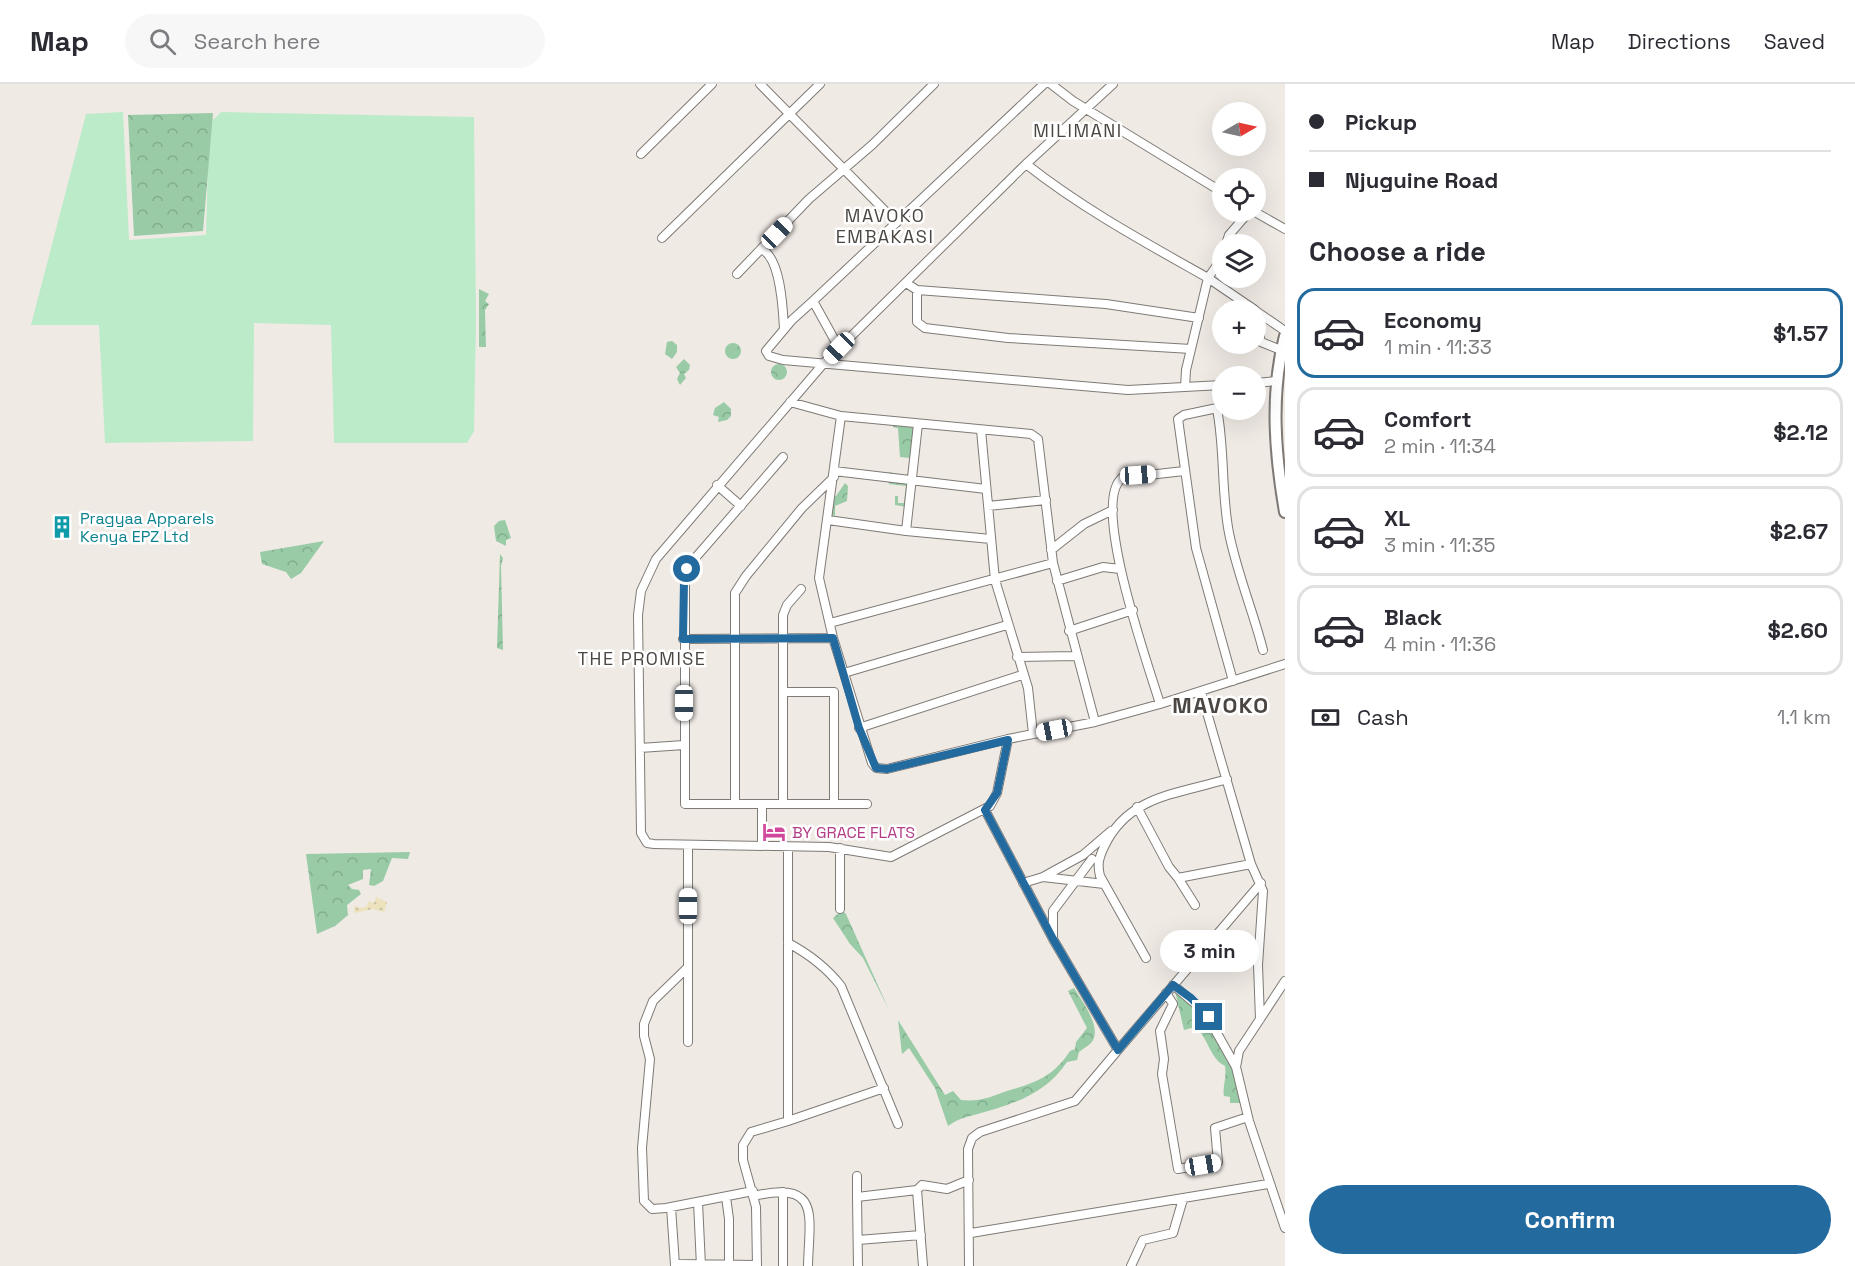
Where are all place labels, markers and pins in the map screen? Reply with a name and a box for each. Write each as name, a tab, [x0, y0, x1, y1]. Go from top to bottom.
place label: Pragyaa Apparels Kenya EPZ Ltd	[80, 508, 214, 547]
building icon: Pragyaa Apparels Kenya EPZ Ltd	[49, 514, 75, 540]
hotel icon: BY GRACE FLATS	[761, 819, 787, 845]
place label: BY GRACE FLATS	[792, 822, 915, 843]

